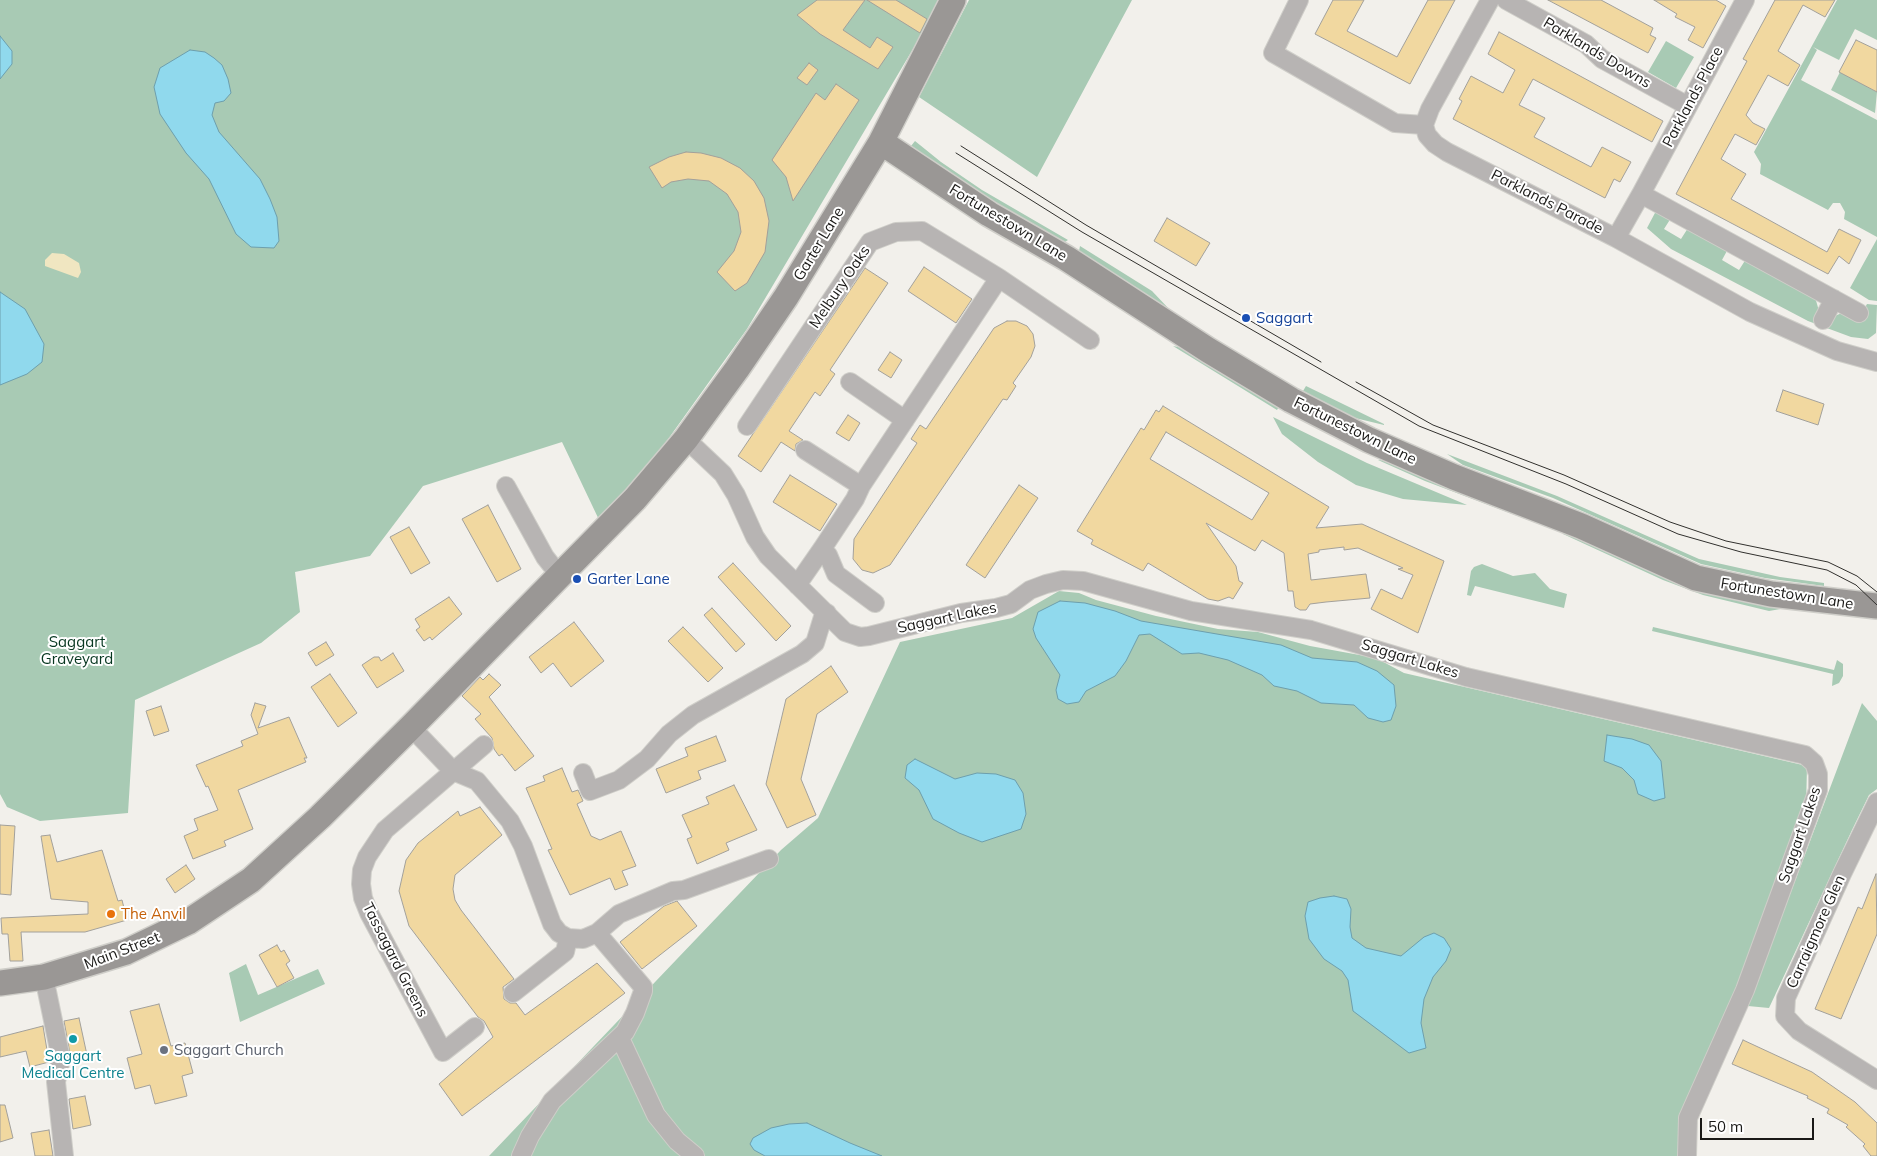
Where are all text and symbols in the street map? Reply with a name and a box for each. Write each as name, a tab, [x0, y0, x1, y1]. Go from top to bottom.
street label: Parklands Downs	[1540, 14, 1654, 92]
street label: Parklands Place	[1659, 44, 1727, 150]
street label: Parklands Parade	[1488, 166, 1606, 238]
street label: Fortunestown Lane	[946, 181, 1070, 265]
street label: Garter Lane	[790, 204, 848, 284]
street label: Melbury Oaks	[806, 242, 874, 332]
place label: Saggart	[1256, 309, 1313, 327]
marker: Saggart	[1240, 312, 1252, 324]
street label: Fortunestown Lane	[1291, 393, 1419, 469]
place label: Garter Lane	[587, 570, 670, 588]
marker: Garter Lane	[571, 573, 583, 585]
street label: Fortunestown Lane	[1719, 575, 1855, 613]
street label: Saggart Lakes	[896, 599, 998, 637]
park label: Saggart Graveyard	[41, 633, 113, 668]
street label: Saggart Lakes	[1359, 636, 1461, 682]
street label: Saggart Lakes	[1775, 784, 1825, 886]
street label: Carraigmore Glen	[1783, 873, 1849, 991]
street label: Tassagard Greens	[358, 900, 432, 1020]
place label: The Anvil	[121, 905, 186, 923]
marker: The Anvil	[105, 908, 117, 920]
street label: Main Street	[82, 928, 162, 974]
marker: Saggart Medical Centre	[67, 1033, 79, 1045]
place label: Saggart Church	[174, 1041, 284, 1059]
marker: Saggart Church	[158, 1044, 170, 1056]
place label: Saggart Medical Centre	[22, 1047, 124, 1082]
scale bar	[1702, 1108, 1816, 1140]
text: 50 m	[1708, 1117, 1743, 1136]

